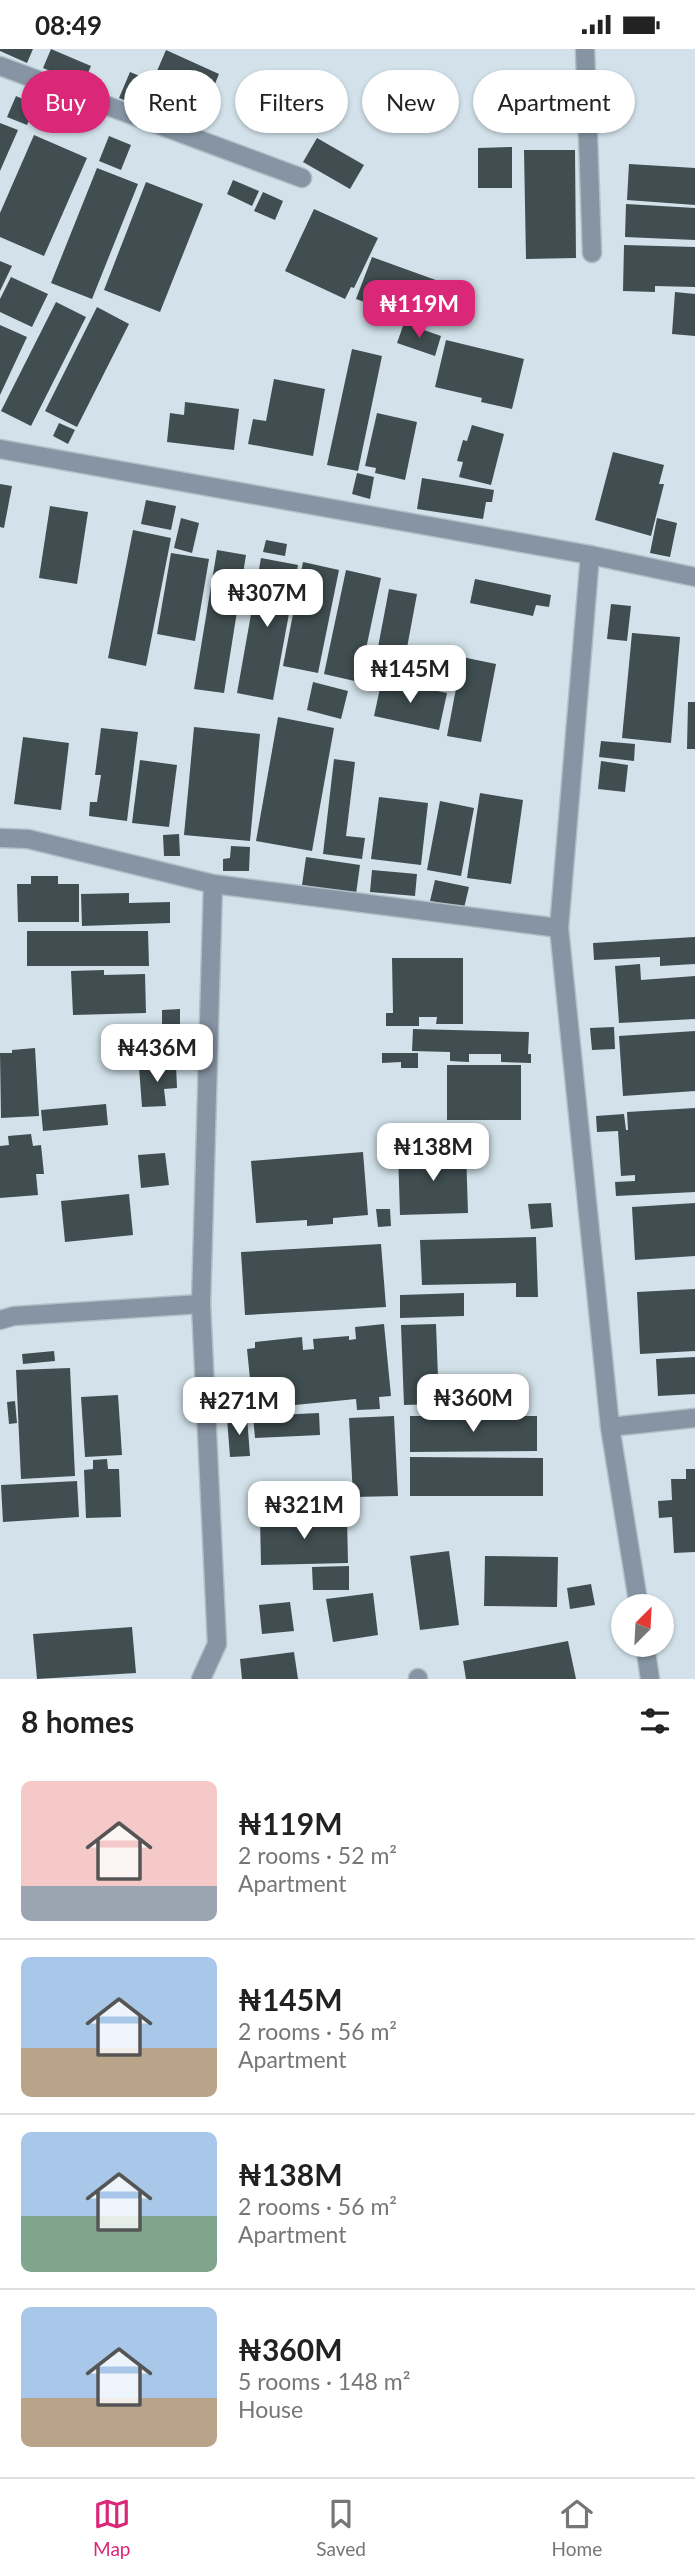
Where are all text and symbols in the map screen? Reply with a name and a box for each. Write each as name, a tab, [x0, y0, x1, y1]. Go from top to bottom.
text: 08:49	[35, 9, 102, 41]
chip: Buy	[21, 70, 110, 133]
chip: Rent	[124, 70, 221, 133]
chip: Filters	[235, 70, 348, 133]
chip: New	[362, 70, 459, 133]
chip: Apartment	[473, 70, 635, 133]
pin: ₦119M	[370, 281, 468, 340]
text: ₦119M	[379, 289, 459, 317]
pin: ₦307M	[218, 569, 316, 629]
text: ₦307M	[227, 578, 307, 606]
pin: ₦145M	[361, 645, 459, 705]
text: ₦145M	[370, 654, 450, 682]
pin: ₦436M	[108, 1025, 206, 1084]
text: ₦436M	[117, 1033, 197, 1061]
pin: ₦138M	[384, 1123, 482, 1183]
text: ₦138M	[393, 1132, 473, 1160]
pin: ₦360M	[424, 1375, 522, 1434]
pin: ₦271M	[190, 1377, 288, 1437]
text: ₦360M	[433, 1383, 513, 1411]
text: ₦271M	[199, 1386, 279, 1414]
pin: ₦321M	[255, 1481, 353, 1541]
text: ₦321M	[264, 1490, 344, 1518]
north arrow	[611, 1594, 674, 1657]
map controls	[611, 1594, 674, 1657]
icon: filters	[636, 1702, 674, 1740]
text: 8 homes	[21, 1703, 134, 1739]
text: ₦119M	[238, 1805, 343, 1841]
icon: home	[77, 1809, 161, 1893]
text: 2 rooms · 52 m²	[238, 1841, 397, 1869]
text: Apartment	[238, 1869, 346, 1897]
text: ₦145M	[238, 1981, 343, 2017]
icon: home	[77, 1985, 161, 2069]
text: 2 rooms · 56 m²	[238, 2017, 397, 2045]
text: Apartment	[238, 2045, 346, 2073]
text: ₦138M	[238, 2156, 343, 2192]
icon: home	[77, 2160, 161, 2244]
text: 2 rooms · 56 m²	[238, 2192, 397, 2220]
text: Apartment	[238, 2220, 346, 2248]
text: ₦360M	[238, 2331, 343, 2367]
icon: home	[77, 2335, 161, 2419]
text: 5 rooms · 148 m²	[238, 2367, 410, 2395]
text: House	[238, 2395, 303, 2423]
tab: Map	[93, 2495, 131, 2560]
tab: Saved	[316, 2495, 366, 2560]
tab: Home	[552, 2495, 602, 2560]

